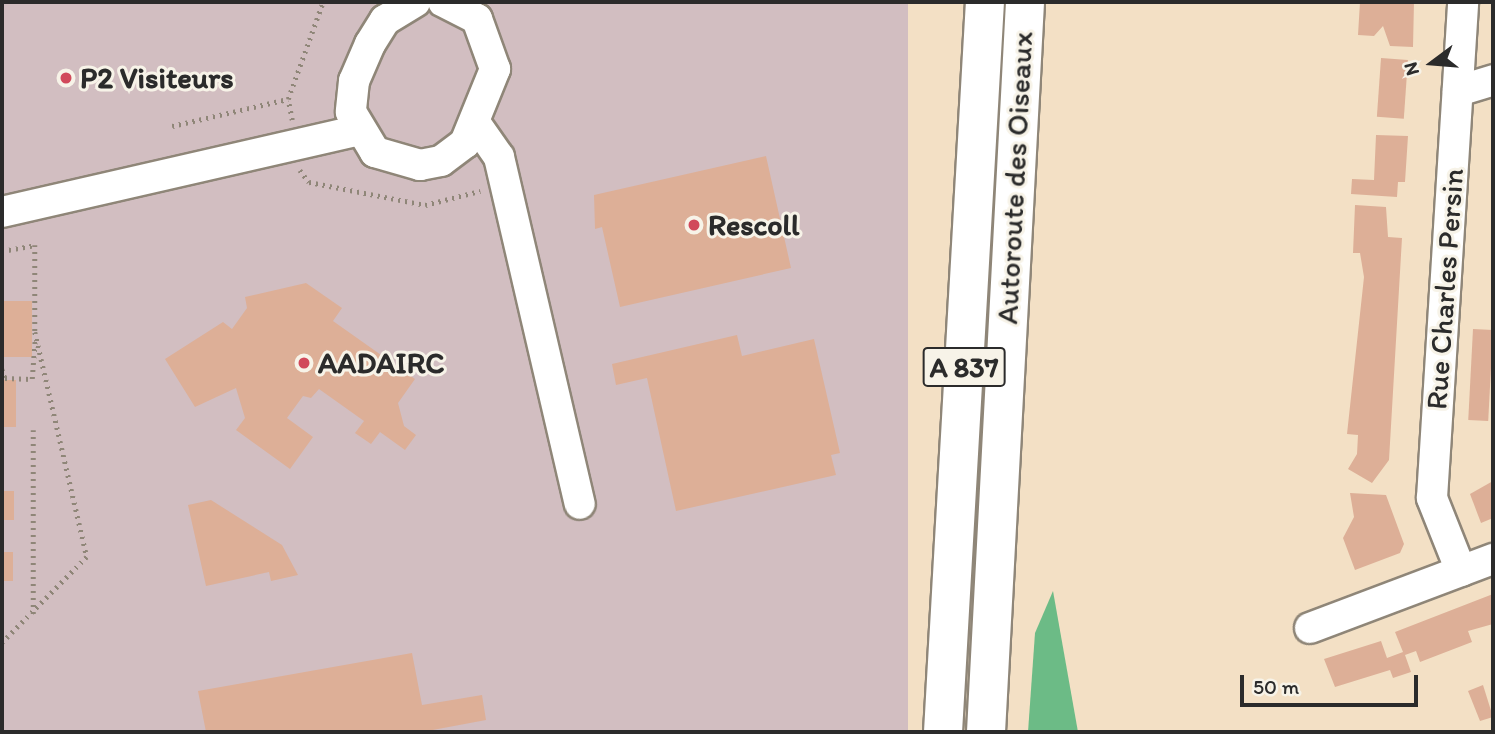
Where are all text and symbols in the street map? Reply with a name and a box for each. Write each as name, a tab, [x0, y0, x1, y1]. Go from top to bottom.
north arrow	[1397, 28, 1467, 98]
street label: Autoroute des Oiseaux	[989, 31, 1041, 325]
place label: P2 Visiteurs	[80, 60, 234, 96]
text: N	[1399, 60, 1424, 78]
marker: P2 Visiteurs	[58, 70, 74, 86]
street label: Rue Charles Persin	[1419, 167, 1471, 411]
place label: Rescoll	[708, 207, 799, 243]
marker: Rescoll	[686, 217, 702, 233]
road number: A 837	[922, 342, 1006, 392]
place label: AADAIRC	[318, 345, 445, 381]
marker: AADAIRC	[296, 355, 312, 371]
scale bar	[1243, 660, 1422, 704]
text: 50 m	[1253, 674, 1299, 699]

